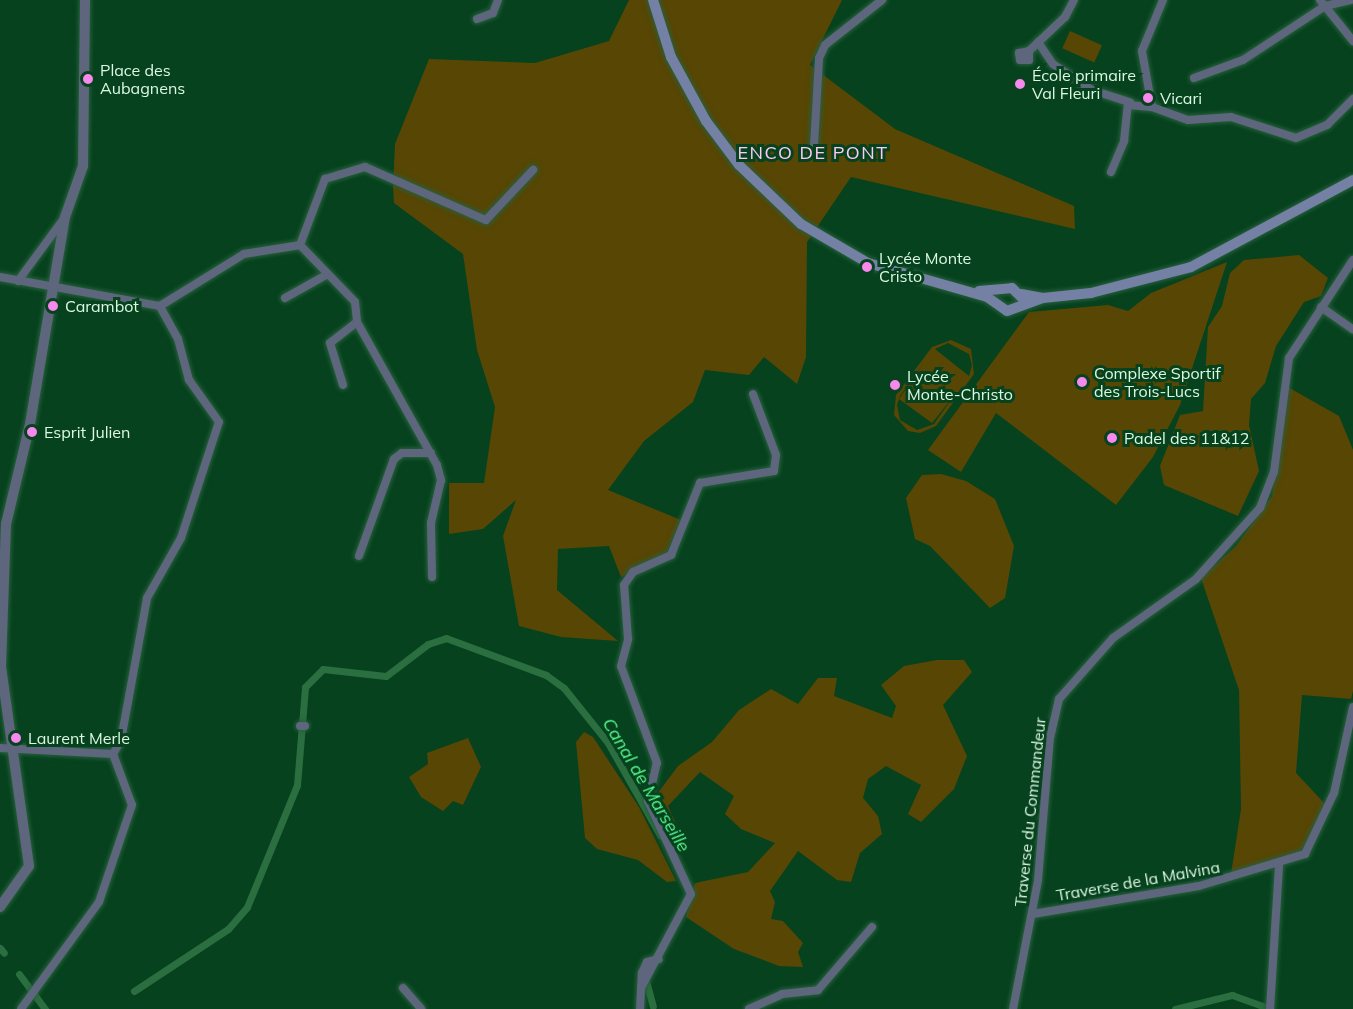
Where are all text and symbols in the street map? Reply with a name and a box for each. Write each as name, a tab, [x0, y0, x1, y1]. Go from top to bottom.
place label: Place des Aubagnens	[100, 60, 185, 98]
place label: École primaire Val Fleuri	[1032, 65, 1136, 103]
marker: Place des Aubagnens	[81, 72, 95, 86]
marker: École primaire Val Fleuri	[1013, 77, 1027, 91]
place label: Vicari	[1160, 88, 1202, 108]
marker: Vicari	[1141, 91, 1155, 105]
district label: ENCO DE PONT	[737, 142, 889, 164]
place label: Lycée Monte Cristo	[879, 248, 971, 286]
marker: Lycée Monte Cristo	[860, 260, 874, 274]
place label: Carambot	[65, 296, 139, 316]
marker: Carambot	[46, 299, 60, 313]
place label: Complexe Sportif des Trois-Lucs	[1094, 363, 1221, 401]
place label: Lycée Monte-Christo	[907, 366, 1013, 404]
marker: Complexe Sportif des Trois-Lucs	[1075, 375, 1089, 389]
marker: Lycée Monte-Christo	[888, 378, 902, 392]
place label: Esprit Julien	[44, 422, 130, 442]
marker: Esprit Julien	[25, 425, 39, 439]
place label: Padel des 11&12	[1124, 428, 1249, 448]
marker: Padel des 11&12	[1105, 431, 1119, 445]
water label: Canal de Marseille	[597, 714, 695, 856]
street label: Traverse du Commandeur	[1011, 716, 1049, 908]
place label: Laurent Merle	[28, 728, 130, 748]
marker: Laurent Merle	[9, 731, 23, 745]
street label: Traverse de la Malvina	[1055, 857, 1221, 905]

